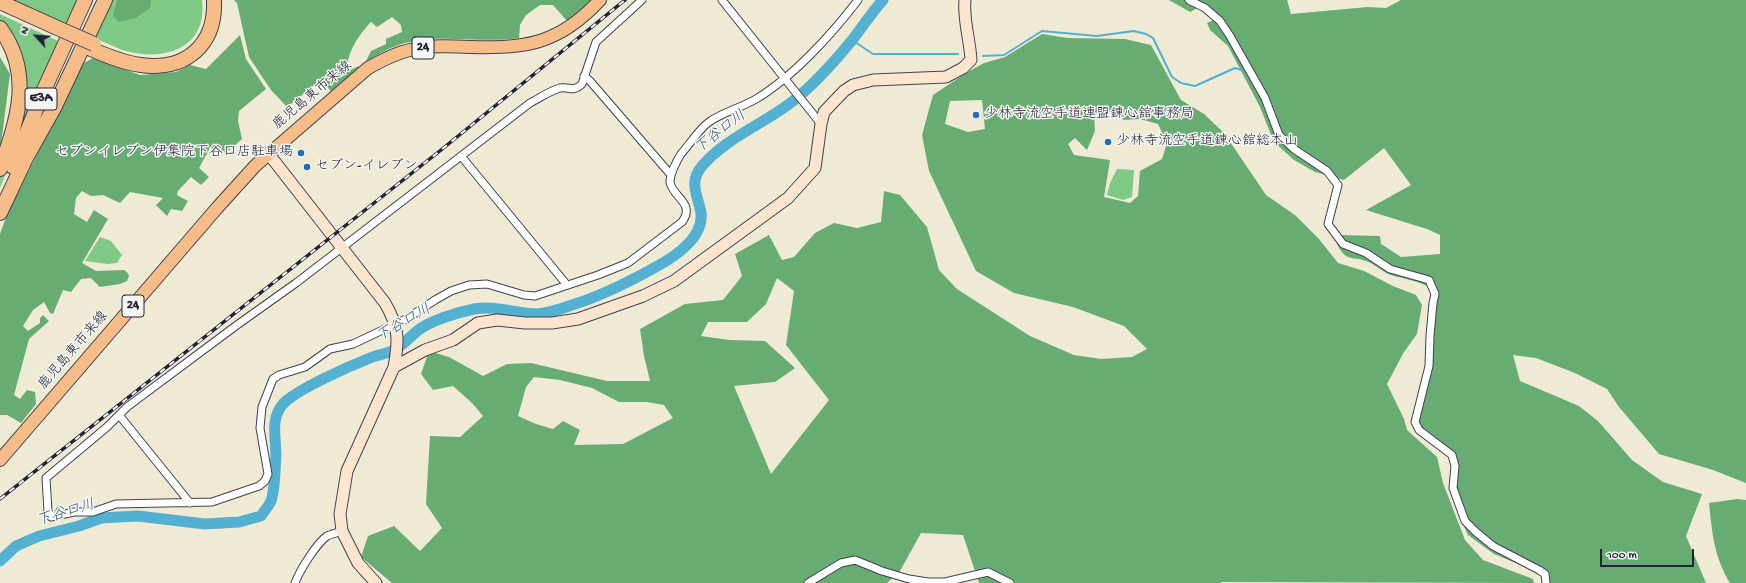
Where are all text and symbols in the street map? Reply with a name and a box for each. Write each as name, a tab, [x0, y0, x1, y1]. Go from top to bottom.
north arrow	[16, 16, 56, 56]
text: N	[18, 25, 32, 37]
road number: 24	[412, 37, 434, 59]
street label: 鹿児島東市来線	[270, 58, 356, 134]
road number: E3A	[25, 88, 57, 110]
water label: 下谷口川	[692, 107, 750, 159]
place label: 少林寺流空手道連盟錬心舘事務局	[984, 107, 1194, 123]
marker: 少林寺流空手道連盟錬心舘事務局	[971, 110, 981, 120]
place label: 少林寺流空手道錬心舘総本山	[1116, 134, 1298, 150]
marker: 少林寺流空手道錬心舘総本山	[1103, 137, 1113, 147]
place label: セブンイレブン伊集院下谷口店駐車場	[55, 145, 293, 161]
marker: セブンイレブン伊集院下谷口店駐車場	[296, 148, 306, 158]
place label: セブン-イレブン	[315, 159, 417, 175]
marker: セブン-イレブン	[302, 162, 312, 172]
road number: 24	[122, 295, 144, 317]
water label: 下谷口川	[374, 301, 434, 347]
street label: 鹿児島東市来線	[36, 309, 112, 393]
water label: 下谷口川	[35, 497, 97, 531]
scale bar	[1602, 541, 1696, 567]
text: 100 m	[1607, 549, 1637, 563]

